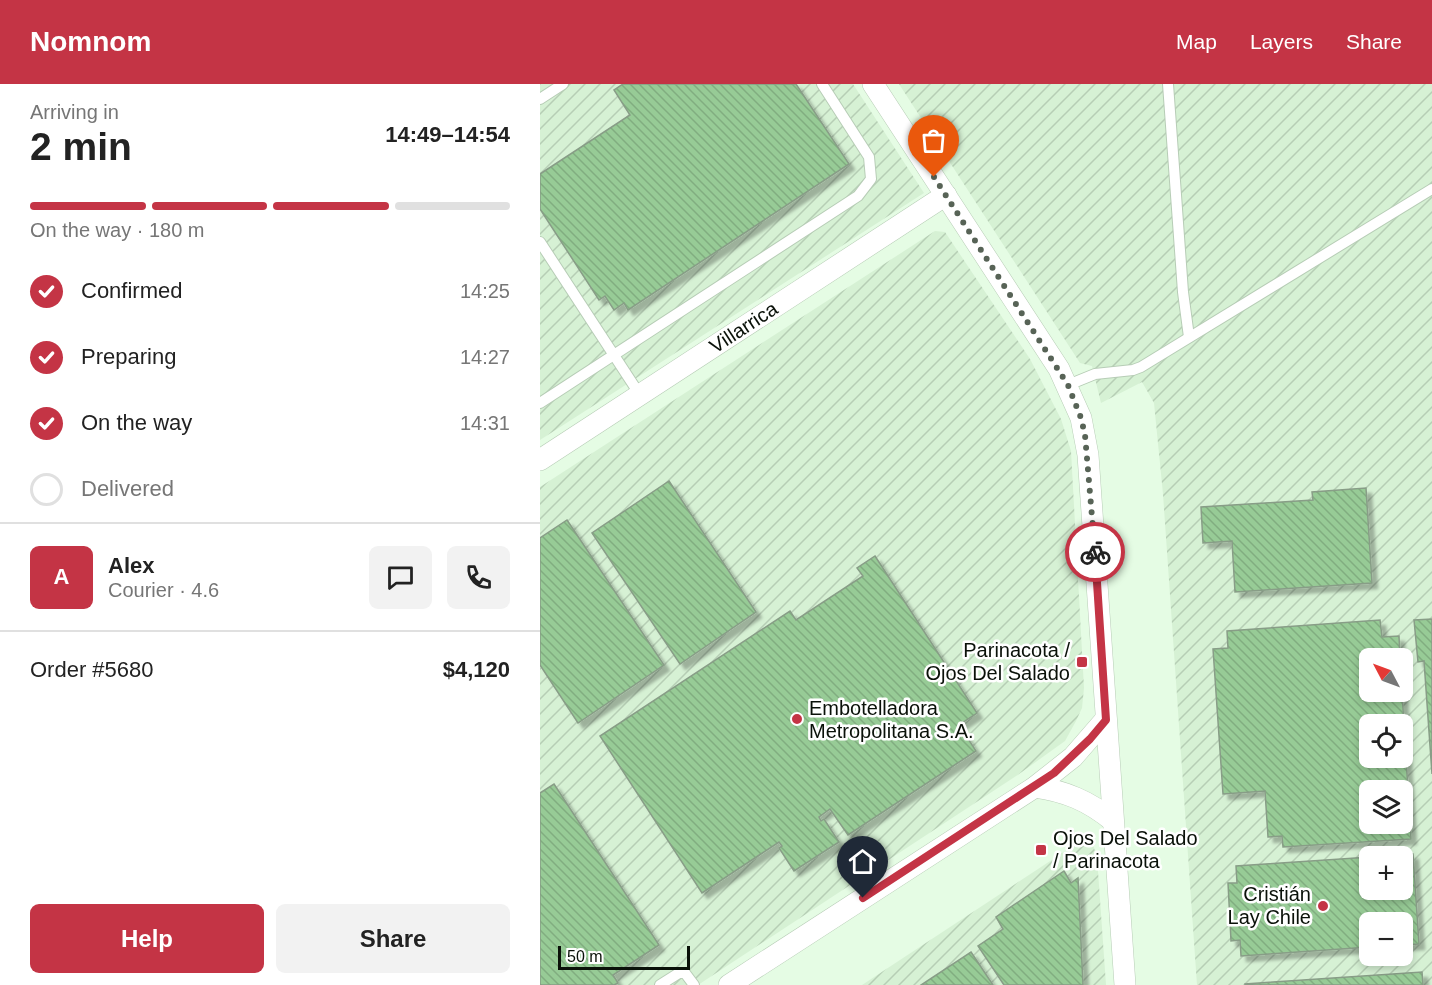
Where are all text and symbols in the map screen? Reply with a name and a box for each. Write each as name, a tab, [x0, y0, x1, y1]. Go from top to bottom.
text: Nomnom	[30, 26, 151, 57]
text: Map	[1176, 30, 1217, 53]
text: Layers	[1250, 30, 1313, 53]
text: Share	[1346, 30, 1402, 53]
text: Arriving in	[30, 101, 119, 123]
pin	[908, 115, 959, 177]
text: 14:49–14:54	[385, 122, 510, 147]
icon: bag	[917, 124, 950, 157]
text: 2 min	[30, 125, 132, 168]
text: On the way · 180 m	[30, 219, 205, 241]
icon: check	[30, 275, 63, 308]
text: Confirmed	[81, 278, 182, 303]
text: 14:25	[460, 280, 510, 302]
street label: Villarrica	[705, 297, 782, 357]
icon: check	[30, 341, 63, 374]
text: Preparing	[81, 344, 176, 369]
text: 14:27	[460, 346, 510, 368]
icon: check	[30, 407, 63, 440]
text: On the way	[81, 410, 192, 435]
text: 14:31	[460, 412, 510, 434]
text: Delivered	[81, 476, 174, 501]
courier	[1065, 522, 1125, 582]
icon: bike	[1079, 536, 1112, 569]
button: chat	[369, 546, 432, 609]
button: phone	[447, 546, 510, 609]
text: Alex	[108, 553, 154, 578]
text: A	[54, 564, 69, 589]
text: Courier · 4.6	[108, 579, 219, 601]
place label: Parinacota / Ojos Del Salado	[925, 639, 1070, 684]
north arrow	[1359, 648, 1413, 702]
map controls	[1359, 648, 1413, 966]
marker: Parinacota / Ojos Del Salado	[1075, 655, 1089, 669]
text: Order #5680	[30, 657, 154, 682]
text: $4,120	[443, 657, 510, 682]
place label: Embotelladora Metropolitana S.A.	[809, 697, 974, 742]
marker: Embotelladora Metropolitana S.A.	[790, 712, 804, 726]
button: locate	[1359, 714, 1413, 768]
button: layers	[1359, 780, 1413, 834]
place label: Ojos Del Salado / Parinacota	[1053, 827, 1198, 872]
pin	[837, 836, 888, 898]
marker: Ojos Del Salado / Parinacota	[1034, 843, 1048, 857]
icon: home	[846, 845, 879, 878]
button: +	[1359, 846, 1413, 900]
place label: Cristián Lay Chile	[1228, 883, 1311, 928]
marker: Cristián Lay Chile	[1316, 899, 1330, 913]
button: Help	[30, 904, 264, 973]
button: Share	[276, 904, 510, 973]
button: −	[1359, 912, 1413, 966]
scale bar	[558, 943, 690, 970]
text: 50 m	[567, 948, 603, 965]

